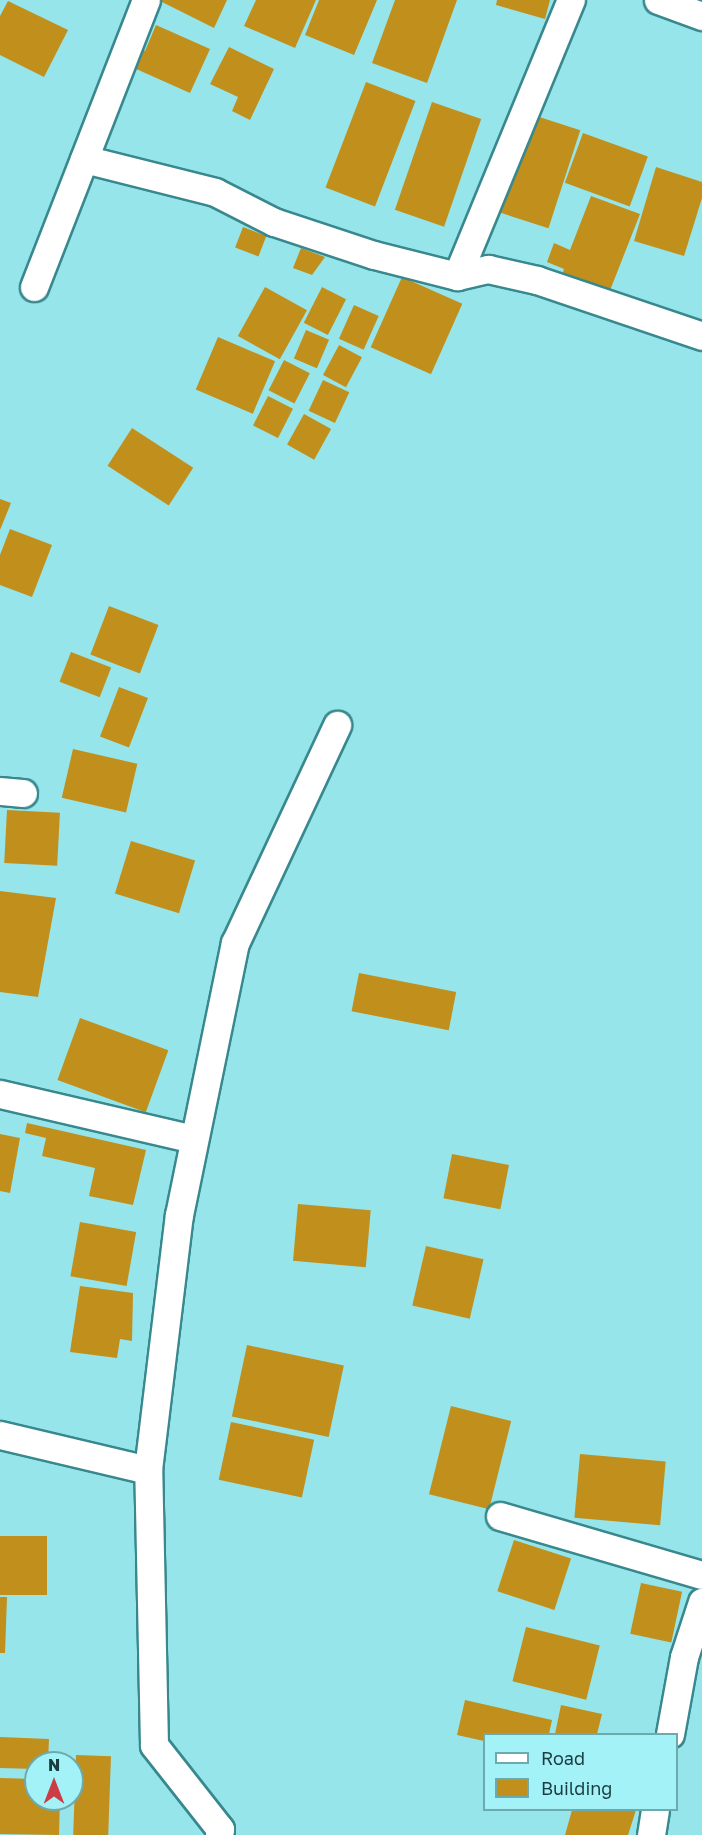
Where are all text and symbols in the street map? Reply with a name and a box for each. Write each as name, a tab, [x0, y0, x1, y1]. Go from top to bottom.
legend	[483, 1733, 678, 1811]
text: Road	[541, 1747, 585, 1769]
north arrow	[24, 1751, 84, 1811]
text: N	[48, 1755, 60, 1775]
text: Building	[541, 1777, 612, 1799]

